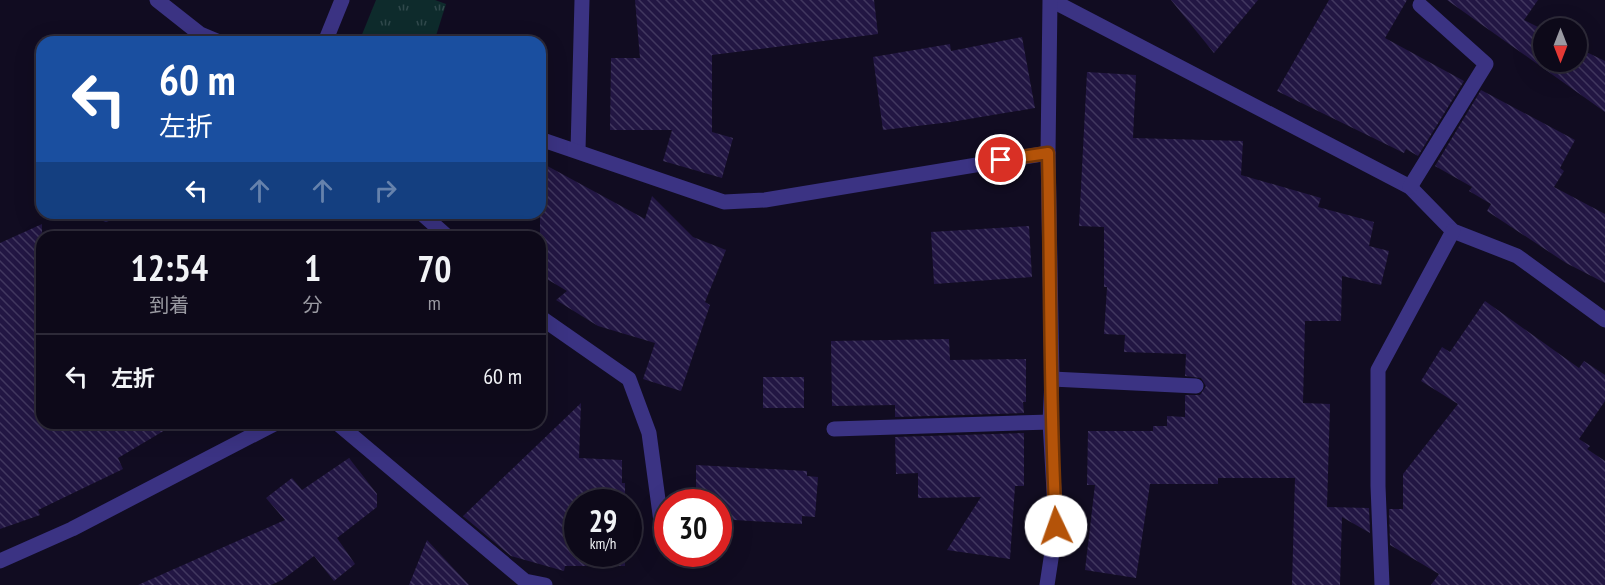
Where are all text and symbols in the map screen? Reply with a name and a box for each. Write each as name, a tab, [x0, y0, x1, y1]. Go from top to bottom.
north arrow	[1533, 18, 1587, 72]
map controls	[1533, 18, 1587, 72]
text: 60 m	[159, 52, 236, 107]
icon: left	[60, 60, 138, 138]
text: 左折	[159, 109, 213, 143]
pin	[975, 134, 1026, 185]
icon: arrive	[984, 143, 1017, 176]
icon: left	[180, 174, 213, 207]
icon: ahead	[243, 174, 276, 207]
icon: ahead	[306, 174, 339, 207]
icon: right	[369, 174, 402, 207]
text: 12:54	[130, 244, 208, 291]
text: 1	[304, 244, 321, 291]
text: 70	[417, 245, 452, 292]
text: m	[428, 290, 441, 316]
text: 到着	[149, 292, 189, 318]
text: 分	[303, 292, 323, 318]
icon: left	[60, 360, 93, 393]
text: 60 m	[483, 362, 522, 390]
text: 左折	[111, 364, 155, 392]
speed limit sign: 30	[654, 489, 732, 567]
position arrow	[1024, 494, 1088, 558]
text: 29	[589, 501, 617, 540]
text: km/h	[590, 534, 616, 553]

